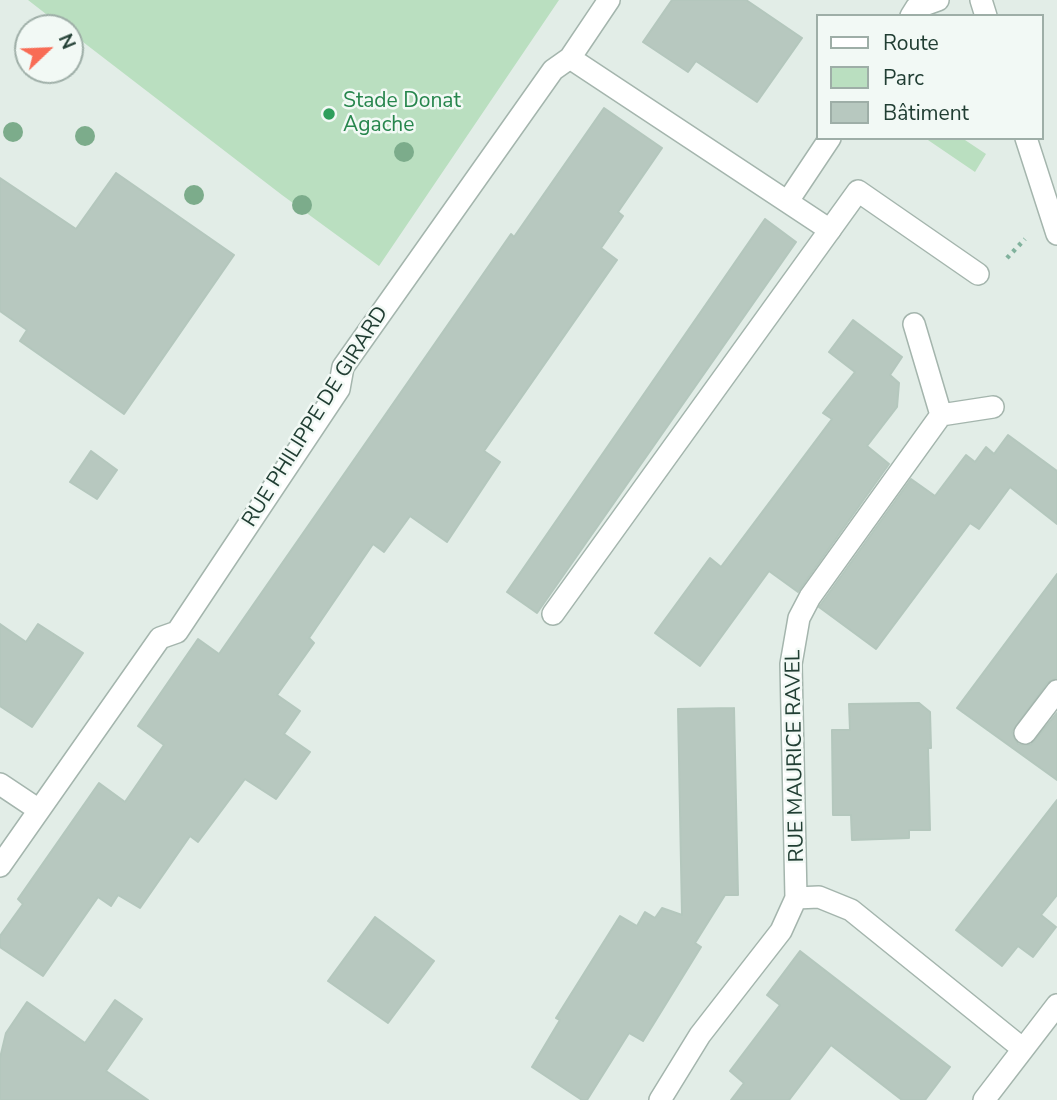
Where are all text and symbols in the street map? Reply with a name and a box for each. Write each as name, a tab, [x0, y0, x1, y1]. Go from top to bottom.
north arrow	[14, 14, 84, 84]
legend	[816, 14, 1043, 140]
text: Route	[883, 29, 939, 57]
text: N	[52, 30, 81, 53]
text: Parc	[883, 64, 924, 92]
place label: Stade Donat Agache	[343, 89, 461, 139]
text: Bâtiment	[883, 99, 969, 127]
marker: Stade Donat Agache	[321, 106, 337, 122]
street label: RUE PHILIPPE DE GIRARD	[238, 302, 394, 532]
street label: RUE MAURICE RAVEL	[782, 649, 810, 863]

